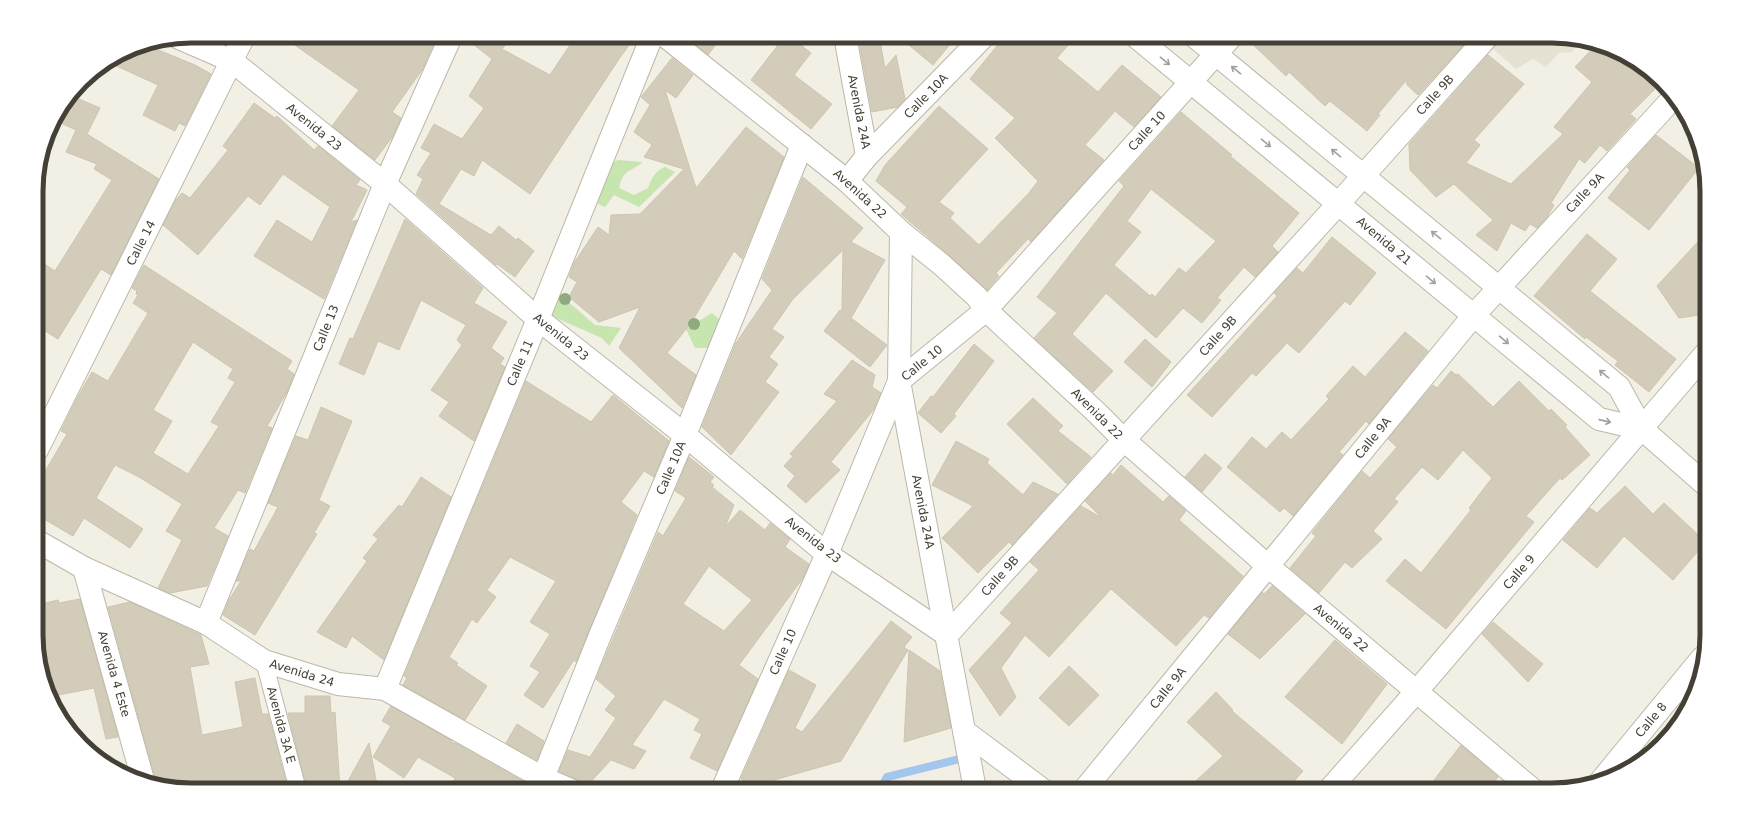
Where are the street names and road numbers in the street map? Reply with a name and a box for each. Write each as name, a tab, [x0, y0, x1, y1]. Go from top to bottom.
street label: Calle 10A	[901, 70, 951, 121]
street label: Calle 9B	[1413, 72, 1457, 118]
street label: Avenida 24A	[845, 74, 873, 151]
street label: Avenida 23	[284, 100, 344, 154]
street label: Calle 10	[1125, 108, 1169, 154]
street label: Avenida 22	[830, 166, 890, 222]
street label: Calle 9A	[1563, 170, 1608, 216]
street label: Avenida 21	[1354, 214, 1414, 268]
street label: Calle 14	[124, 218, 158, 268]
street label: Calle 13	[310, 303, 342, 353]
street label: Avenida 23	[531, 310, 591, 364]
street label: Calle 9B	[1196, 313, 1240, 359]
street label: Calle 11	[504, 338, 536, 388]
street label: Calle 10	[899, 342, 945, 384]
street label: Avenida 22	[1068, 385, 1126, 443]
street label: Calle 9A	[1352, 414, 1394, 462]
street label: Calle 10A	[653, 438, 689, 497]
street label: Avenida 24A	[909, 474, 937, 551]
street label: Avenida 23	[782, 514, 844, 566]
street label: Calle 9	[1500, 552, 1538, 592]
street label: Calle 9B	[978, 553, 1022, 599]
street label: Avenida 22	[1311, 601, 1371, 655]
street label: Calle 10	[767, 627, 799, 677]
street label: Avenida 4 Este	[95, 629, 133, 719]
street label: Avenida 24	[268, 657, 336, 689]
street label: Calle 9A	[1147, 664, 1189, 712]
street label: Avenida 3A E	[264, 685, 298, 765]
street label: Calle 8	[1632, 700, 1670, 740]

